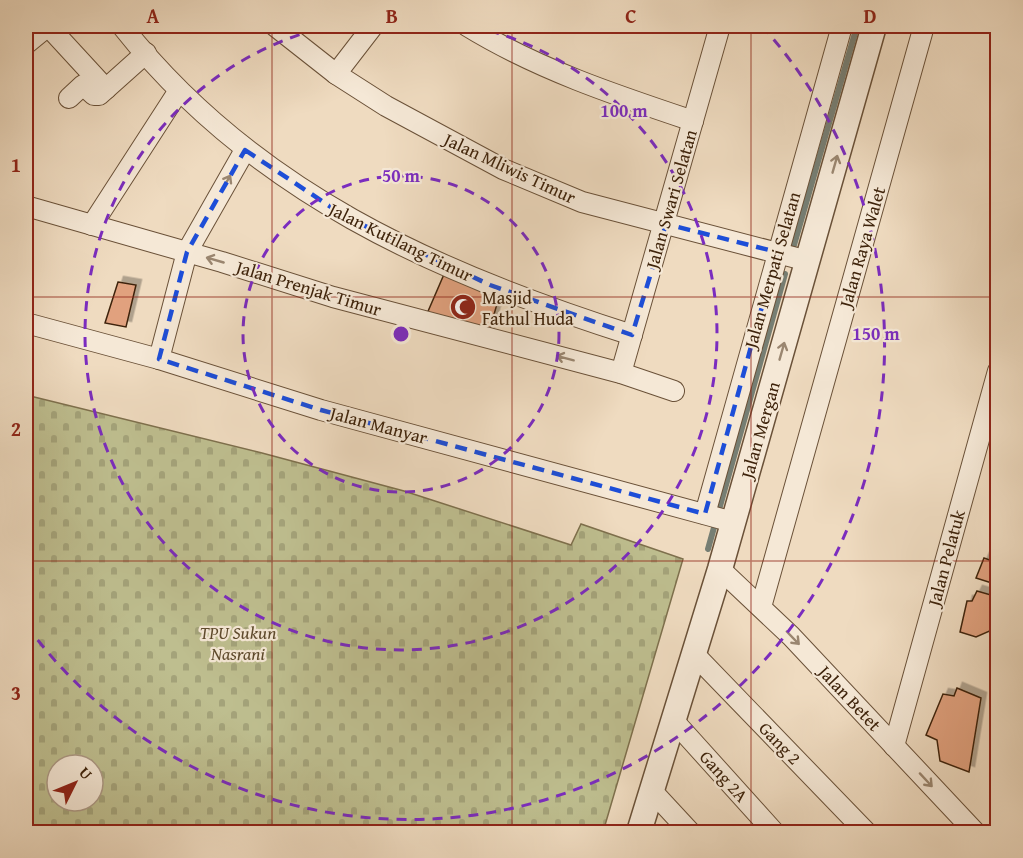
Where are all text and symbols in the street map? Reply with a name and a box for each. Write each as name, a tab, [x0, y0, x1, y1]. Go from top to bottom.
text: A	[147, 1, 160, 30]
text: B	[386, 1, 398, 30]
text: C	[625, 1, 637, 30]
text: D	[863, 1, 877, 30]
text: 100 m	[600, 97, 648, 124]
street label: Jalan Mliwis Timur	[438, 125, 581, 211]
street label: Jalan Swari Selatan	[638, 126, 704, 274]
text: 1	[11, 150, 21, 179]
one-way arrow	[830, 155, 841, 174]
text: 50 m	[382, 162, 421, 189]
one-way arrow	[221, 175, 233, 192]
street label: Jalan Raya Walet	[831, 183, 892, 313]
street label: Jalan Merpati Selatan	[736, 189, 807, 353]
street label: Jalan Kutilang Timur	[323, 195, 478, 289]
street label: Jalan Prenjak Timur	[231, 252, 386, 323]
one-way arrow	[206, 254, 225, 265]
place label: Masjid Fathul Huda	[482, 284, 574, 332]
mosque icon: Masjid Fathul Huda	[448, 292, 478, 322]
text: 150 m	[852, 320, 900, 347]
centre of rings	[391, 324, 411, 344]
one-way arrow	[777, 342, 788, 361]
one-way arrow	[556, 351, 575, 363]
street label: Jalan Mergan	[733, 378, 787, 484]
street label: Jalan Manyar	[325, 399, 431, 451]
text: 2	[11, 414, 21, 443]
street label: Jalan Pelatuk	[920, 506, 972, 611]
park label: TPU Sukun Nasrani	[200, 619, 276, 667]
one-way arrow	[785, 631, 800, 646]
street label: Jalan Betet	[811, 657, 888, 738]
text: 3	[11, 678, 21, 707]
street label: Gang 2	[753, 715, 807, 771]
street label: Gang 2A	[693, 744, 755, 808]
north arrow	[45, 753, 105, 813]
text: U	[74, 761, 99, 785]
one-way arrow	[919, 773, 933, 788]

